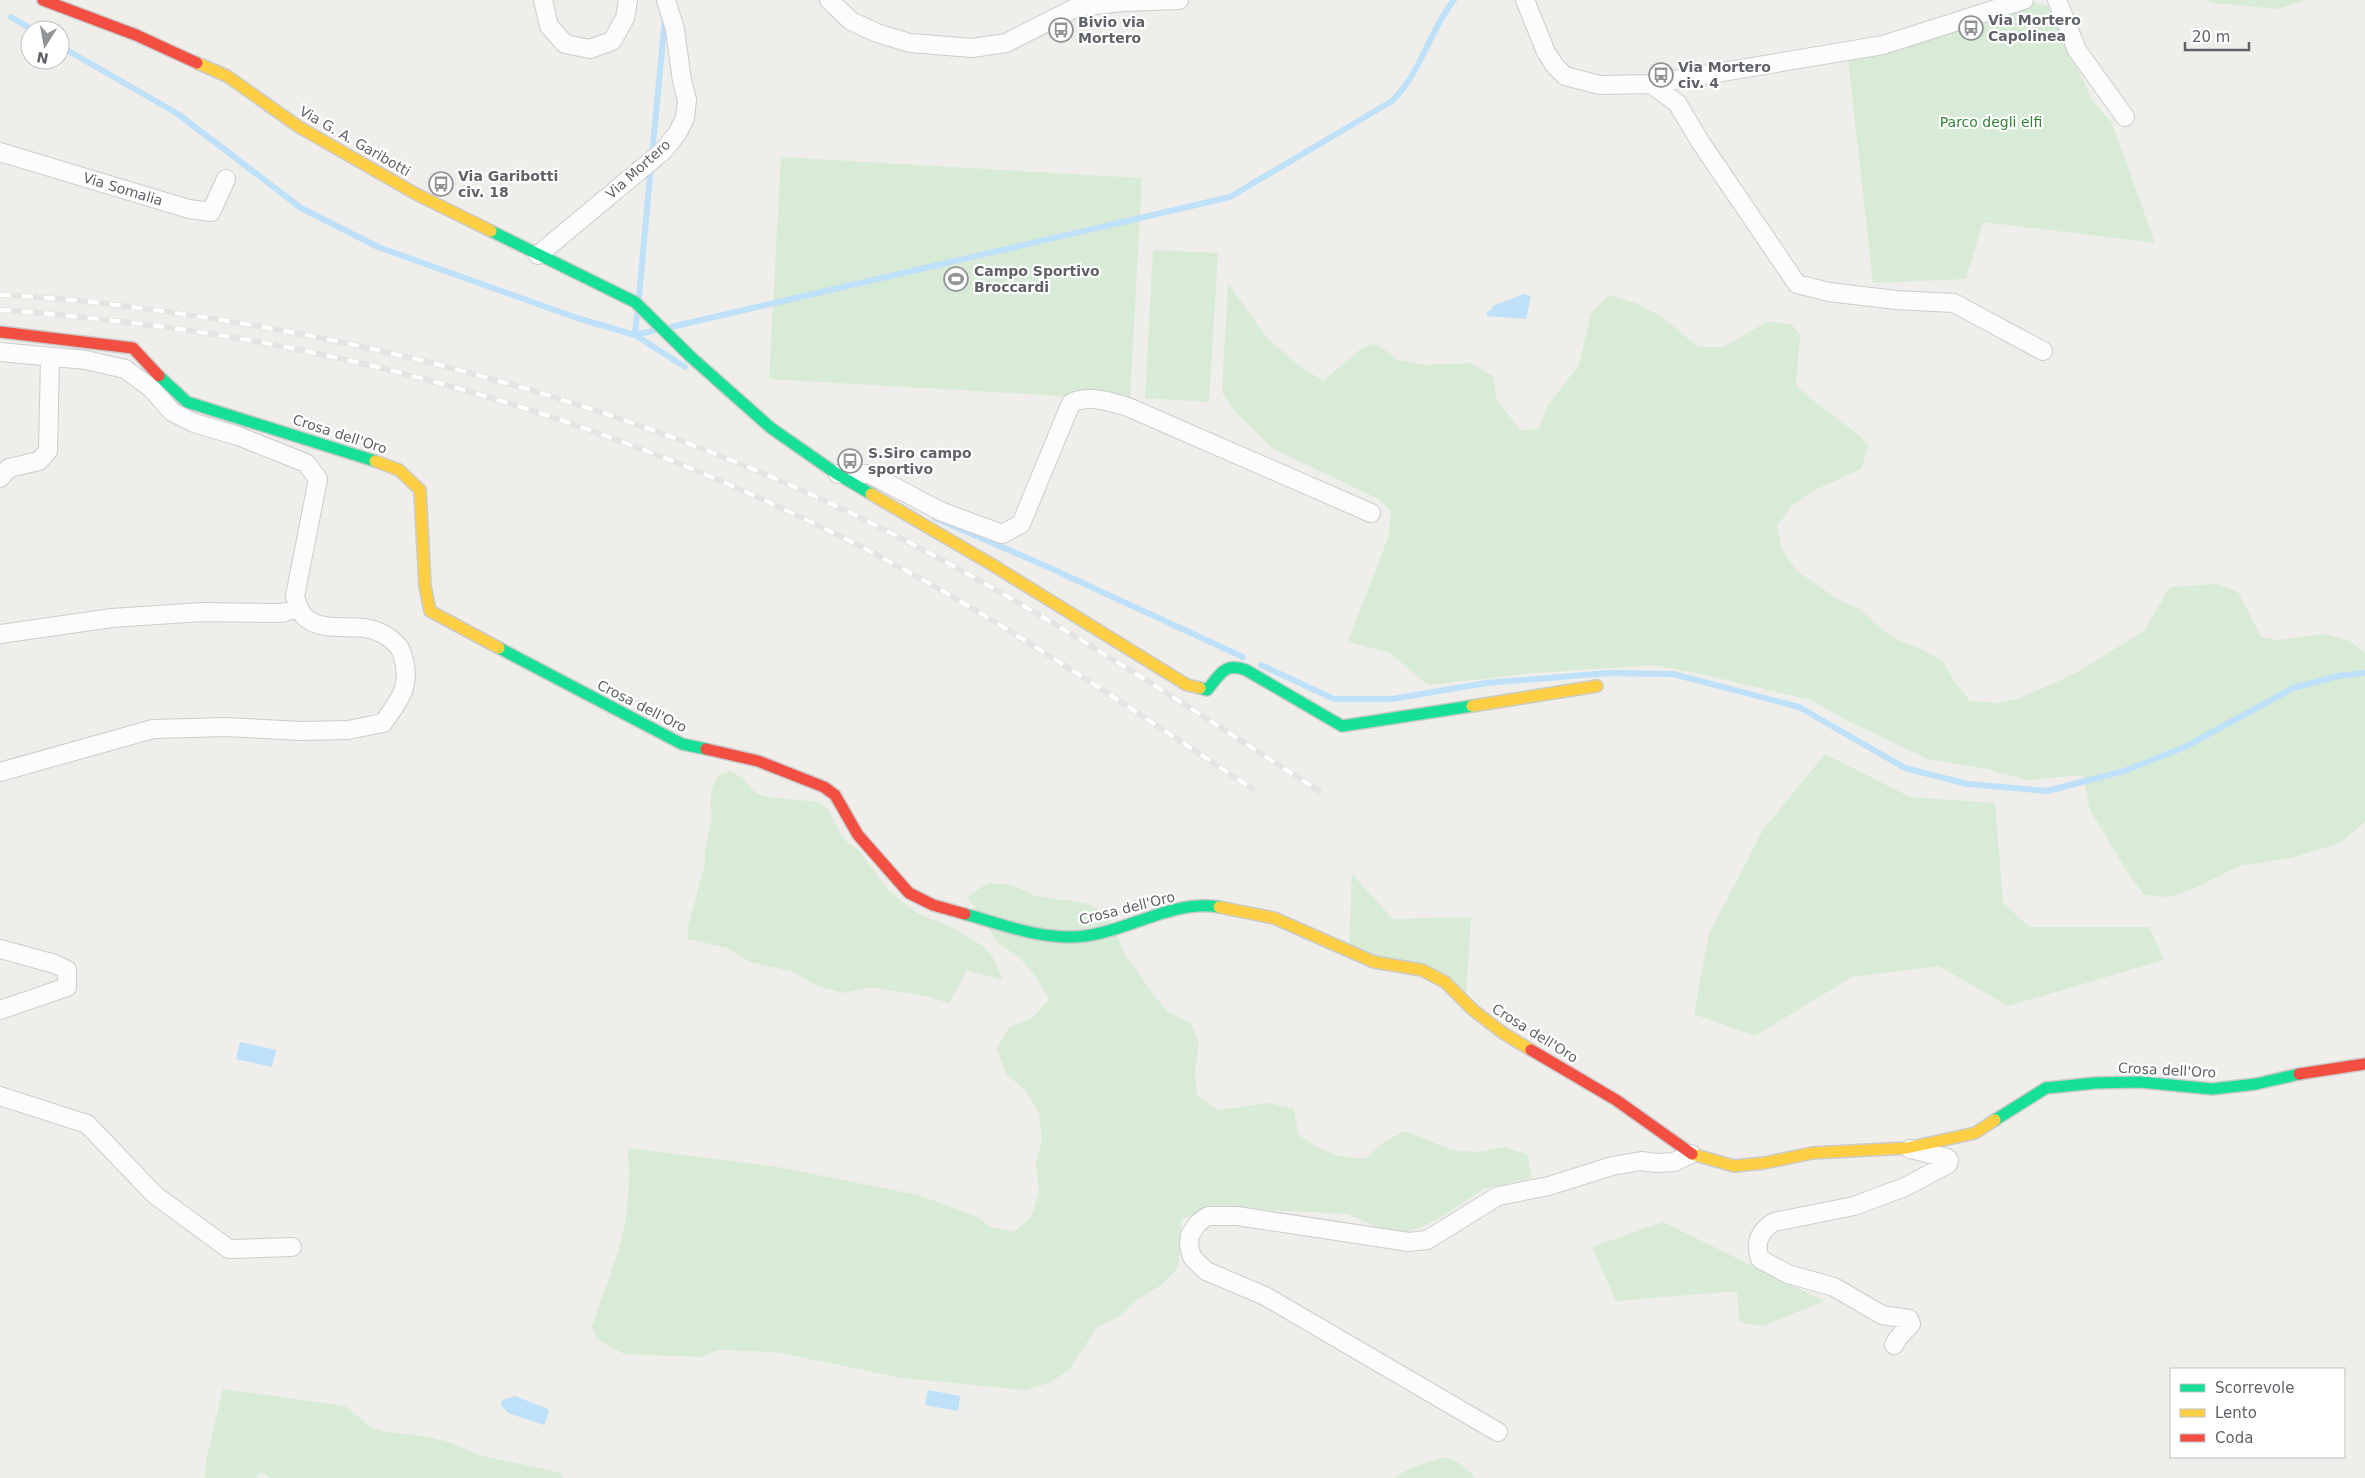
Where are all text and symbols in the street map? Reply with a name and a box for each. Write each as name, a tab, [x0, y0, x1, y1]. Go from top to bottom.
place label: Via Mortero Capolinea	[1988, 12, 2081, 44]
place label: Bivio via Mortero	[1078, 14, 1145, 46]
bus stop icon: Via Mortero Capolinea	[1958, 15, 1984, 41]
bus stop icon: Bivio via Mortero	[1048, 17, 1074, 43]
north arrow	[20, 20, 70, 70]
scale bar	[2185, 20, 2249, 52]
text: 20 m	[2192, 28, 2230, 46]
text: N	[35, 49, 50, 67]
place label: Via Mortero civ. 4	[1678, 59, 1771, 91]
bus stop icon: Via Mortero civ. 4	[1648, 62, 1674, 88]
street label: Via G. A. Garibotti	[297, 103, 413, 179]
park label: Parco degli elfi	[1940, 114, 2042, 130]
street label: Via Mortero	[603, 136, 673, 202]
place label: Via Garibotti civ. 18	[458, 168, 558, 200]
street label: Via Somalia	[81, 169, 165, 209]
bus stop icon: Via Garibotti civ. 18	[428, 171, 454, 197]
place label: Campo Sportivo Broccardi	[974, 263, 1100, 295]
sports icon: Campo Sportivo Broccardi	[943, 266, 969, 292]
street label: Crosa dell'Oro	[291, 411, 389, 457]
place label: S.Siro campo sportivo	[868, 445, 972, 477]
bus stop icon: S.Siro campo sportivo	[837, 448, 863, 474]
street label: Crosa dell'Oro	[595, 677, 689, 735]
street label: Crosa dell'Oro	[1077, 888, 1177, 928]
street label: Crosa dell'Oro	[1489, 1000, 1581, 1066]
street label: Crosa dell'Oro	[2118, 1059, 2216, 1081]
legend	[2170, 1368, 2345, 1458]
text: Scorrevole	[2215, 1379, 2294, 1397]
text: Lento	[2215, 1404, 2257, 1422]
text: Coda	[2215, 1429, 2253, 1447]

